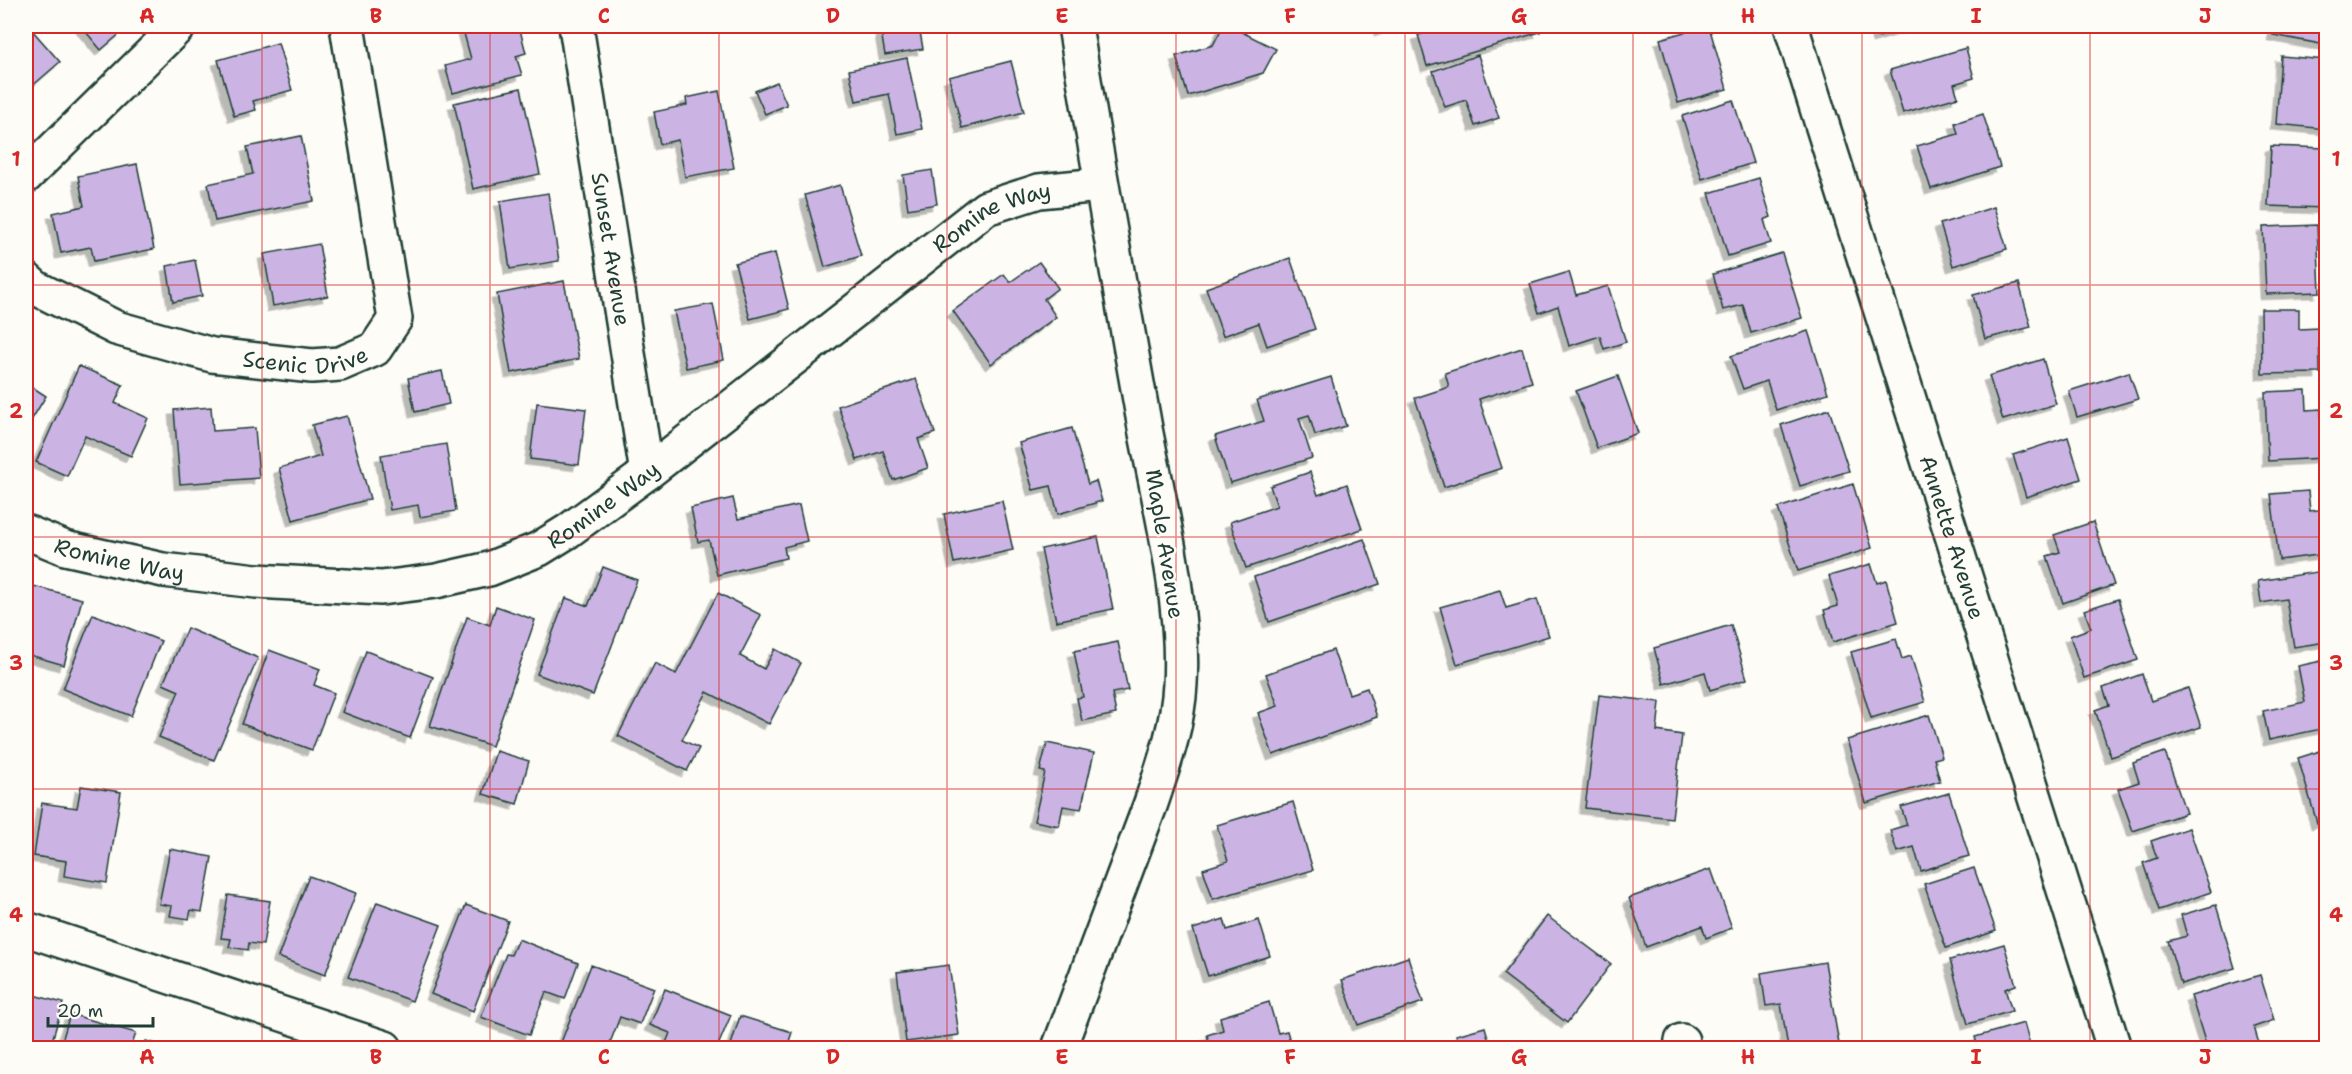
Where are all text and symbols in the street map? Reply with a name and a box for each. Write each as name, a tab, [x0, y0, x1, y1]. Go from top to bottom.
text: A	[139, 3, 155, 29]
text: B	[370, 3, 382, 29]
text: C	[598, 3, 610, 29]
text: D	[826, 3, 840, 29]
text: E	[1055, 3, 1069, 29]
text: F	[1284, 3, 1296, 29]
text: G	[1511, 3, 1527, 29]
text: H	[1741, 3, 1755, 29]
text: I	[1970, 3, 1982, 29]
text: J	[2199, 3, 2212, 29]
text: 1	[11, 146, 21, 172]
text: 1	[2331, 146, 2341, 172]
street label: Sunset Avenue	[585, 170, 638, 328]
street label: Romine Way	[926, 175, 1052, 259]
street label: Scenic Drive	[241, 339, 372, 381]
text: 2	[9, 398, 23, 424]
text: 2	[2329, 398, 2343, 424]
street label: Annette Avenue	[1913, 451, 1992, 623]
street label: Romine Way	[541, 454, 665, 555]
street label: Maple Avenue	[1139, 467, 1191, 621]
street label: Romine Way	[50, 531, 186, 587]
text: 3	[9, 650, 23, 676]
text: 3	[2329, 650, 2343, 676]
text: 4	[9, 902, 23, 928]
text: 4	[2329, 902, 2343, 928]
scale bar	[48, 990, 153, 1028]
text: 20 m	[57, 999, 103, 1023]
text: A	[139, 1044, 155, 1070]
text: B	[370, 1044, 382, 1070]
text: C	[598, 1044, 610, 1070]
text: D	[826, 1044, 840, 1070]
text: E	[1055, 1044, 1069, 1070]
text: F	[1284, 1044, 1296, 1070]
text: G	[1511, 1044, 1527, 1070]
text: H	[1741, 1044, 1755, 1070]
text: I	[1970, 1044, 1982, 1070]
text: J	[2199, 1044, 2212, 1070]

